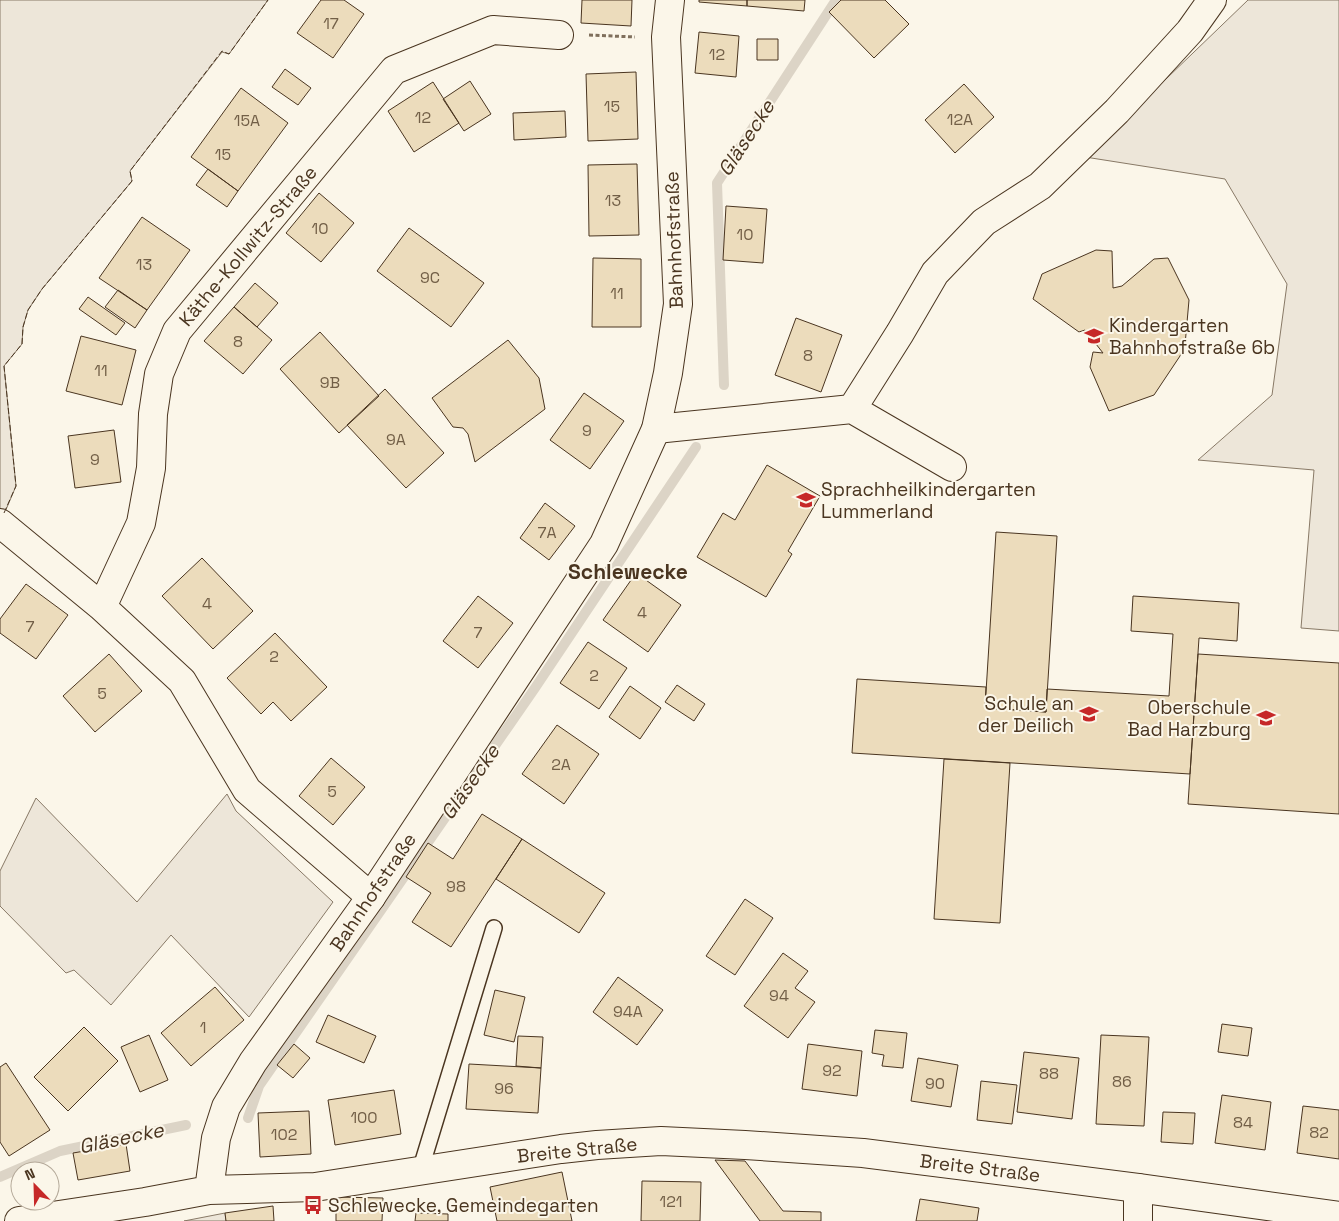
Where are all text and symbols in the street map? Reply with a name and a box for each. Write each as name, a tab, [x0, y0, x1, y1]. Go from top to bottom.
house number: 17	[323, 13, 339, 34]
house number: 12	[709, 44, 725, 65]
water label: Gläsecke	[712, 94, 781, 181]
house number: 15	[604, 96, 620, 117]
house number: 12	[415, 107, 431, 128]
house number: 12A	[947, 109, 973, 130]
house number: 15A	[234, 110, 260, 131]
house number: 15	[215, 144, 231, 165]
street label: Käthe-Kollwitz-Straße	[173, 160, 323, 332]
street label: Bahnhofstraße	[659, 171, 689, 309]
house number: 13	[605, 190, 621, 211]
house number: 10	[312, 218, 328, 239]
house number: 10	[737, 224, 753, 245]
house number: 13	[136, 254, 152, 275]
house number: 9C	[420, 267, 440, 288]
house number: 11	[610, 283, 624, 304]
place label: Kindergarten Bahnhofstraße 6b	[1109, 313, 1275, 360]
school or university icon: Kindergarten Bahnhofstraße 6b	[1083, 325, 1105, 347]
house number: 8	[233, 331, 243, 352]
house number: 8	[803, 345, 813, 366]
house number: 11	[94, 360, 108, 381]
house number: 9B	[320, 372, 340, 393]
house number: 9	[582, 420, 592, 441]
house number: 9A	[386, 429, 406, 450]
house number: 9	[90, 449, 100, 470]
place label: Sprachheilkindergarten Lummerland	[821, 477, 1036, 524]
school or university icon: Sprachheilkindergarten Lummerland	[795, 489, 817, 511]
house number: 7A	[537, 522, 557, 543]
district label: Schlewecke	[568, 558, 688, 585]
house number: 4	[202, 593, 212, 614]
house number: 4	[637, 602, 647, 623]
house number: 7	[25, 616, 35, 637]
house number: 7	[473, 622, 483, 643]
house number: 2	[269, 646, 279, 667]
house number: 2	[589, 665, 599, 686]
house number: 5	[97, 683, 107, 704]
place label: Schule an der Deilich	[978, 691, 1074, 738]
place label: Oberschule Bad Harzburg	[1127, 695, 1251, 742]
school or university icon: Schule an der Deilich	[1078, 703, 1100, 725]
school or university icon: Oberschule Bad Harzburg	[1255, 707, 1277, 729]
water label: Gläsecke	[435, 738, 506, 825]
house number: 2A	[551, 754, 571, 775]
house number: 5	[327, 781, 337, 802]
street label: Bahnhofstraße	[324, 828, 422, 956]
house number: 98	[446, 876, 466, 897]
house number: 94	[769, 985, 789, 1006]
house number: 94A	[613, 1001, 643, 1022]
house number: 1	[200, 1017, 206, 1038]
house number: 92	[822, 1060, 842, 1081]
house number: 88	[1039, 1063, 1059, 1084]
house number: 86	[1112, 1071, 1132, 1092]
house number: 90	[925, 1073, 945, 1094]
house number: 96	[494, 1078, 514, 1099]
house number: 100	[350, 1107, 378, 1128]
house number: 84	[1233, 1112, 1253, 1133]
water label: Gläsecke	[76, 1116, 167, 1160]
house number: 82	[1309, 1122, 1329, 1143]
house number: 102	[271, 1124, 297, 1145]
street label: Breite Straße	[515, 1131, 639, 1169]
street label: Breite Straße	[918, 1148, 1042, 1188]
north arrow	[10, 1161, 60, 1211]
text: N	[22, 1164, 38, 1184]
house number: 121	[659, 1191, 683, 1212]
place label: Schlewecke, Gemeindegarten	[328, 1193, 599, 1218]
bus stop icon: Schlewecke, Gemeindegarten	[302, 1194, 324, 1216]

